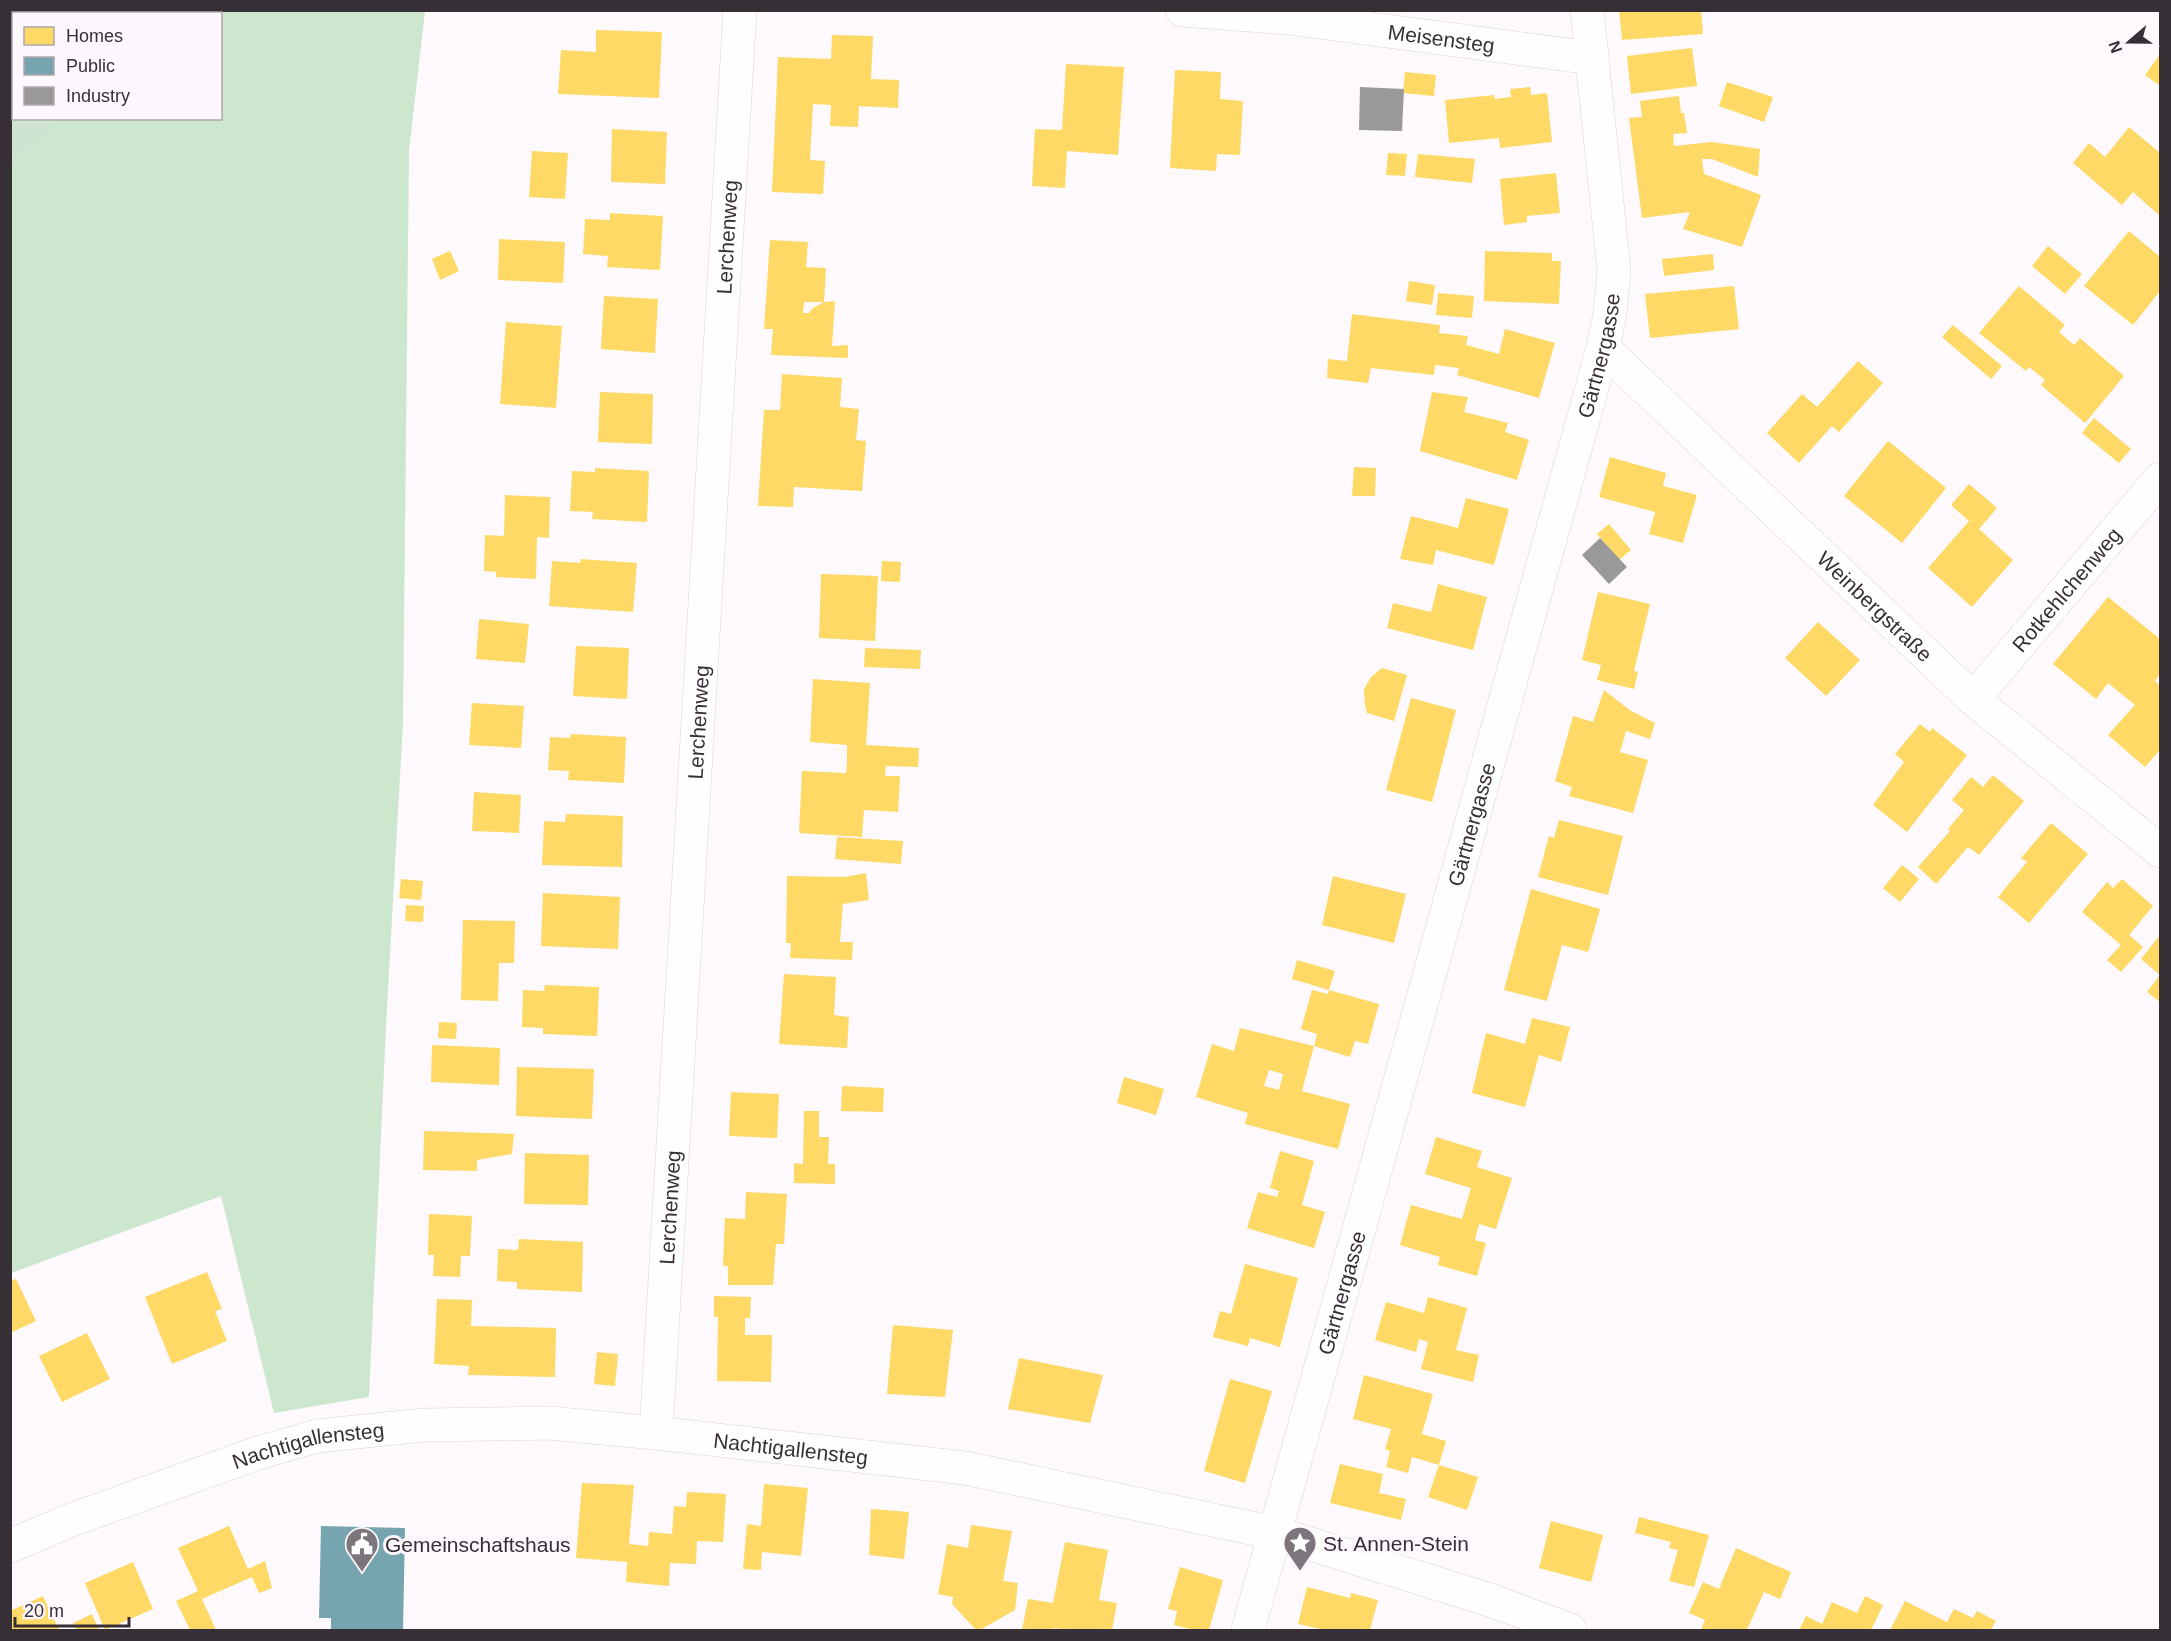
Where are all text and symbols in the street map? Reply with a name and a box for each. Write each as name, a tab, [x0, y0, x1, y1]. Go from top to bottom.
legend	[12, 12, 222, 120]
north arrow	[2099, 12, 2159, 72]
street label: Meisensteg	[1387, 20, 1496, 57]
text: Homes	[66, 26, 123, 46]
text: N	[2105, 39, 2125, 55]
text: Public	[66, 56, 115, 76]
text: Industry	[66, 86, 130, 106]
street label: Lerchenweg	[712, 179, 741, 295]
street label: Gärtnergasse	[1573, 292, 1623, 420]
street label: Rotkehlchenweg	[2007, 523, 2125, 656]
street label: Weinbergstraße	[1813, 546, 1937, 666]
street label: Lerchenweg	[683, 664, 713, 780]
street label: Gärtnergasse	[1443, 760, 1499, 889]
street label: Lerchenweg	[654, 1150, 684, 1265]
street label: Gärtnergasse	[1313, 1228, 1369, 1357]
street label: Nachtigallensteg	[229, 1418, 385, 1473]
street label: Nachtigallensteg	[712, 1428, 869, 1468]
place icon: St. Annen-Stein	[1282, 1525, 1318, 1572]
public building icon: Gemeinschaftshaus	[344, 1526, 380, 1573]
place label: St. Annen-Stein	[1323, 1532, 1469, 1555]
place label: Gemeinschaftshaus	[385, 1533, 571, 1556]
scale bar	[15, 1590, 129, 1628]
text: 20 m	[24, 1601, 64, 1621]

